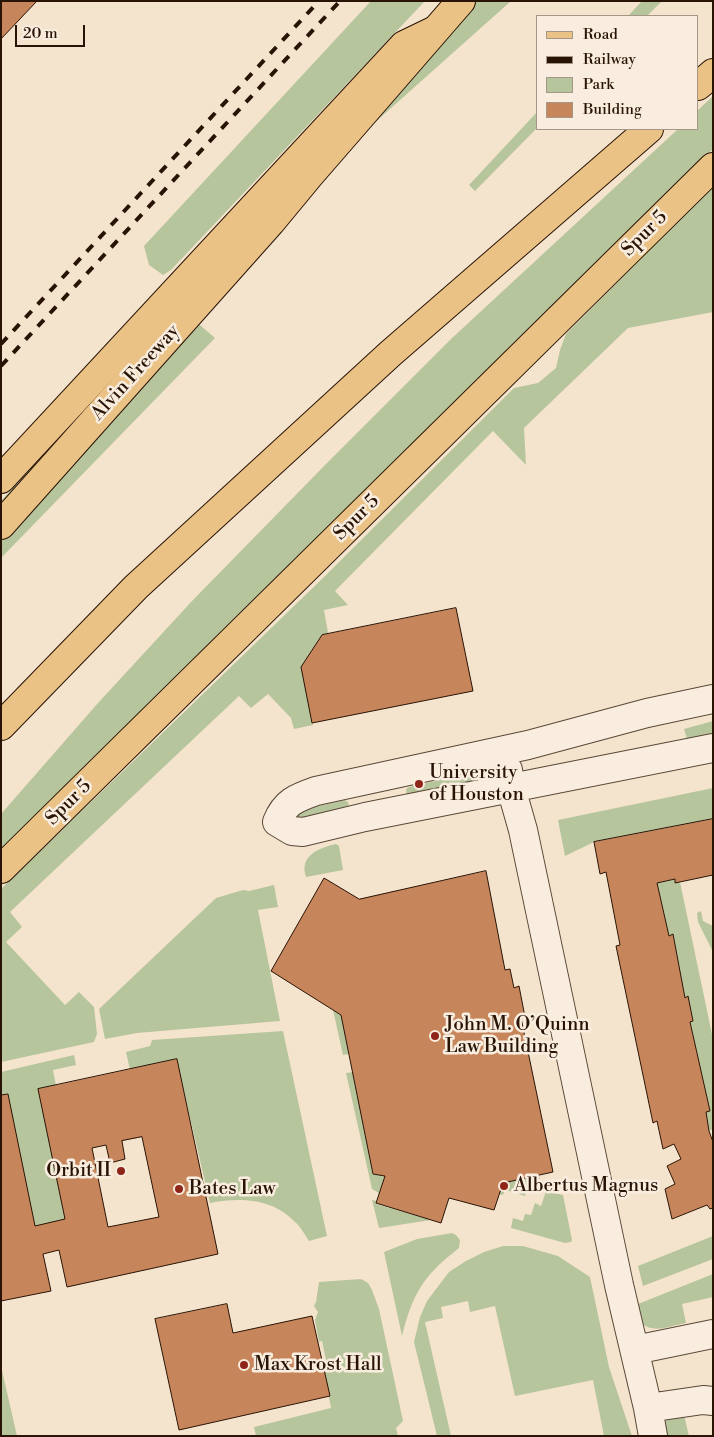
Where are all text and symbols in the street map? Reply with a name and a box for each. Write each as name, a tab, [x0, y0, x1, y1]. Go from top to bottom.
scale bar	[18, 15, 88, 47]
legend	[536, 15, 699, 130]
text: 20 m	[23, 24, 58, 43]
text: Road	[583, 25, 618, 44]
text: Railway	[583, 50, 636, 69]
text: Park	[583, 75, 614, 94]
text: Building	[583, 100, 642, 119]
street label: Spur 5	[617, 206, 673, 262]
street label: Alvin Freeway	[87, 320, 185, 426]
street label: Spur 5	[329, 490, 385, 546]
place label: University of Houston	[429, 762, 524, 806]
street label: Spur 5	[41, 775, 97, 831]
marker: University of Houston	[413, 778, 425, 790]
place label: John M. O’Quinn Law Building	[445, 1014, 590, 1058]
marker: John M. O’Quinn Law Building	[429, 1030, 441, 1042]
place label: Orbit II	[46, 1160, 111, 1182]
marker: Orbit II	[115, 1165, 127, 1177]
place label: Albertus Magnus	[514, 1175, 658, 1197]
place label: Bates Law	[189, 1178, 276, 1200]
marker: Albertus Magnus	[498, 1180, 510, 1192]
marker: Bates Law	[173, 1183, 185, 1195]
place label: Max Krost Hall	[254, 1354, 382, 1376]
marker: Max Krost Hall	[238, 1359, 250, 1371]

